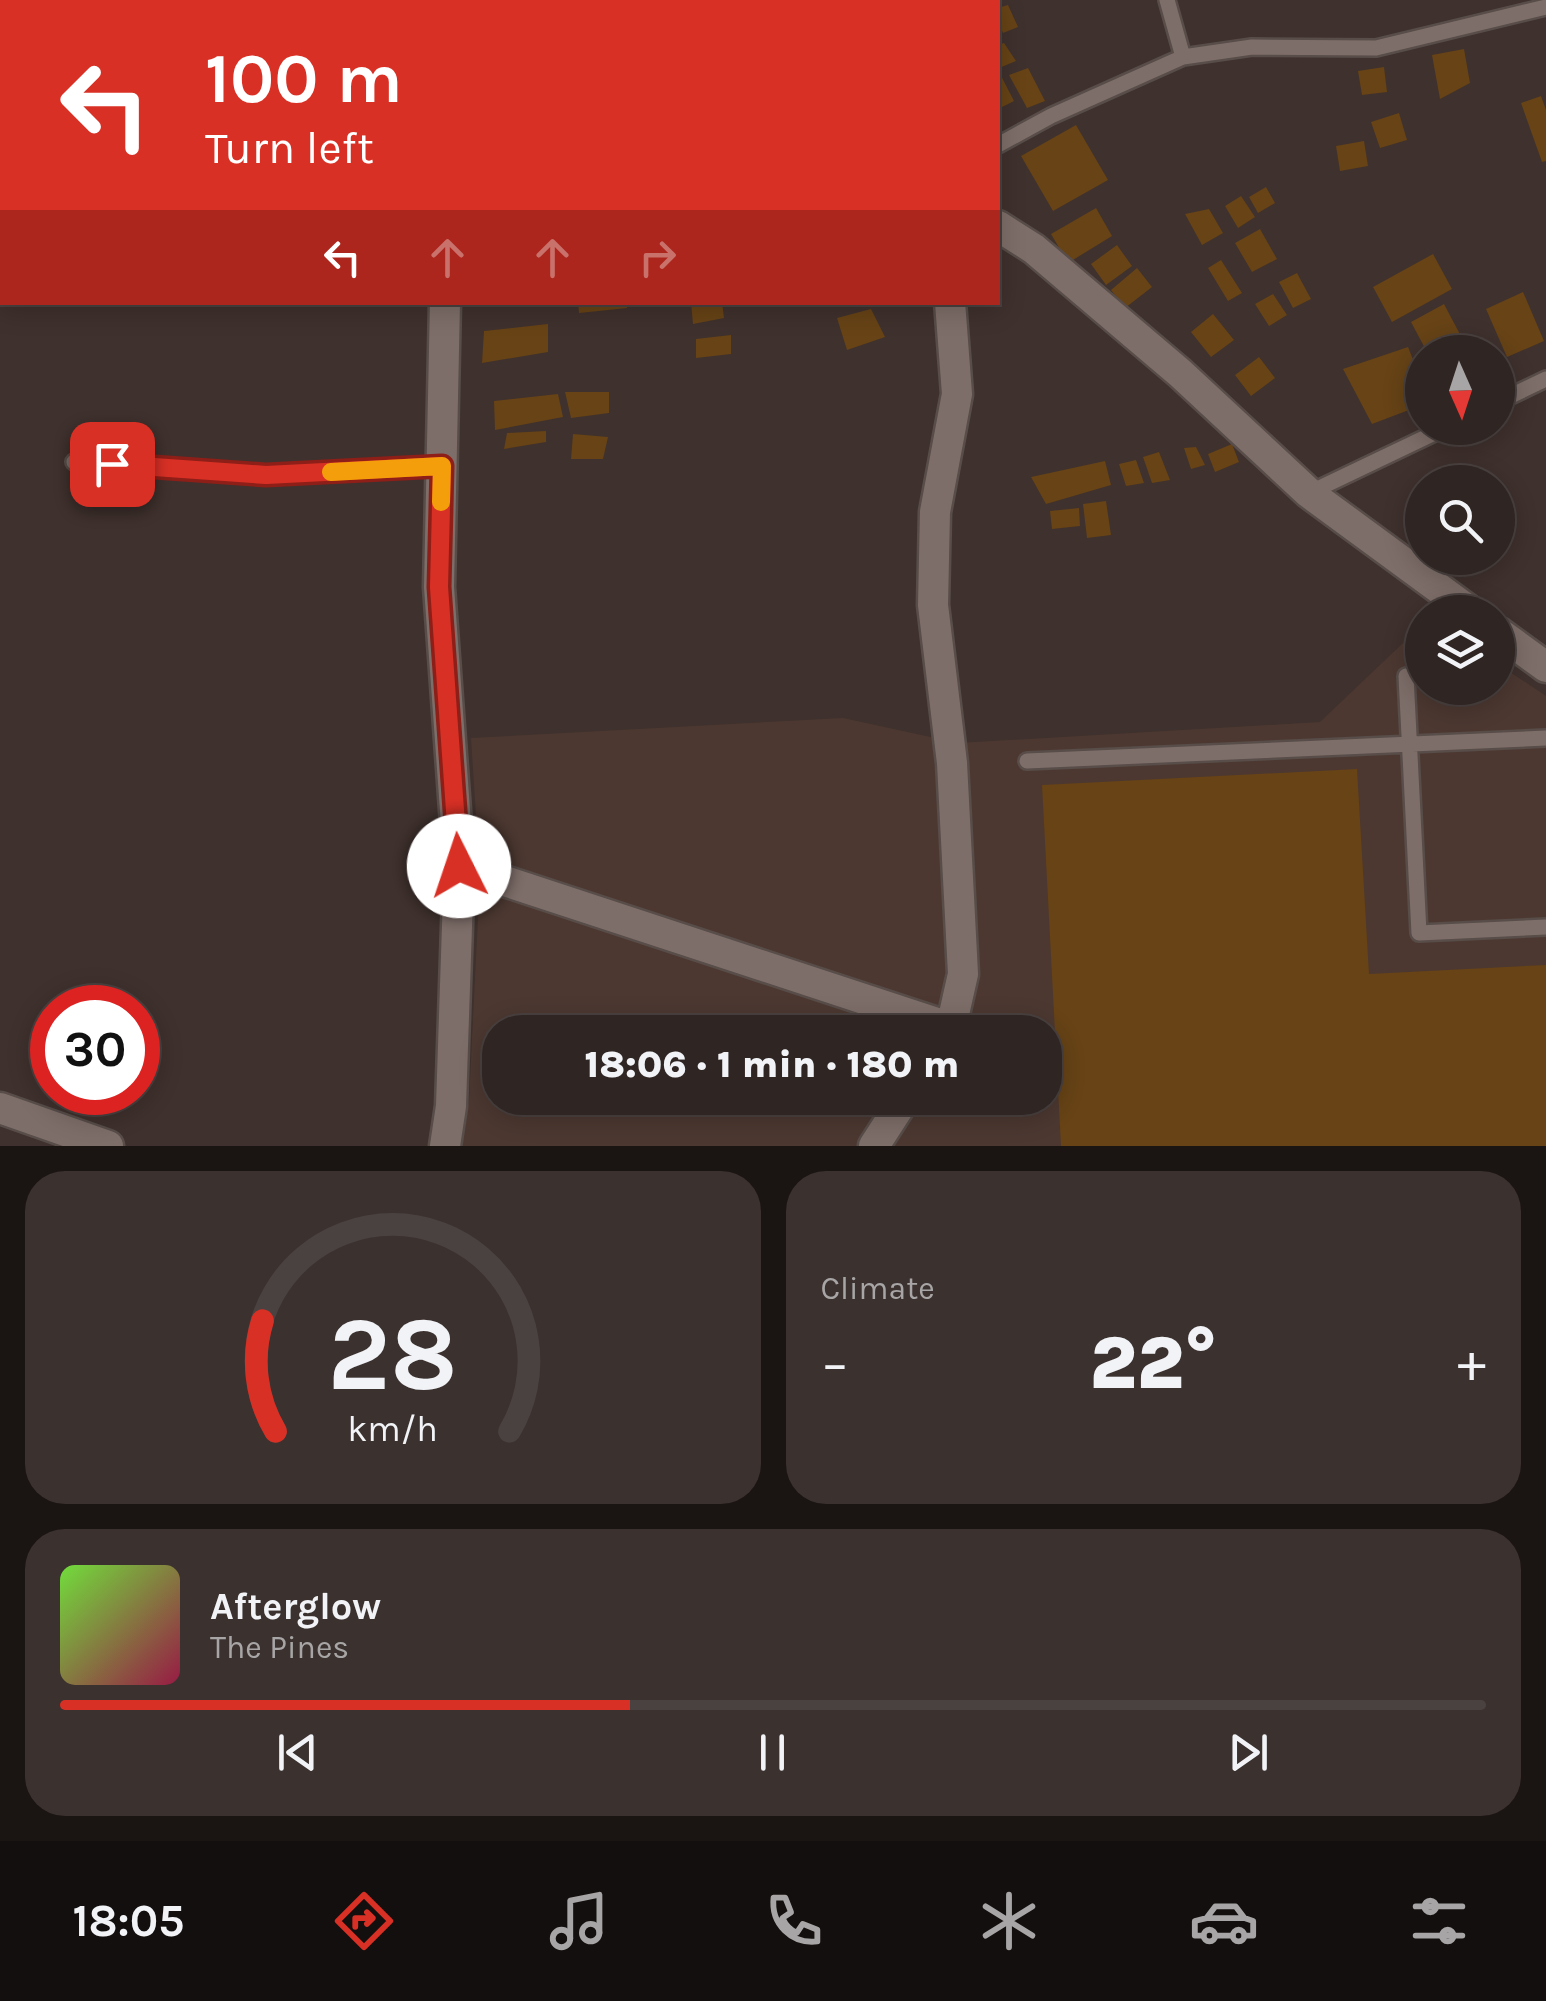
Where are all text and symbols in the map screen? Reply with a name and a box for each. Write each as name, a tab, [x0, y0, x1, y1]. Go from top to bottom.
text: 100 m	[205, 38, 403, 120]
icon: left	[40, 40, 170, 170]
text: Turn left	[205, 122, 374, 174]
icon: left	[315, 230, 370, 285]
icon: ahead	[420, 230, 475, 285]
icon: ahead	[525, 230, 580, 285]
icon: right	[630, 230, 685, 285]
north arrow	[1405, 335, 1515, 445]
map controls	[1405, 335, 1515, 705]
pin	[70, 422, 155, 507]
icon: arrive	[85, 437, 140, 492]
button: search	[1405, 465, 1515, 575]
button: layers	[1405, 595, 1515, 705]
position arrow	[407, 814, 511, 918]
speed limit sign: 30	[30, 985, 160, 1115]
text: 18:06 · 1 min · 180 m	[585, 1042, 959, 1087]
text: Climate	[821, 1270, 935, 1307]
text: 28	[328, 1294, 458, 1415]
text: 22°	[1089, 1319, 1217, 1407]
text: −	[821, 1331, 849, 1395]
text: +	[1457, 1331, 1486, 1395]
text: km/h	[347, 1408, 438, 1450]
text: Afterglow	[210, 1584, 381, 1629]
text: The Pines	[210, 1629, 349, 1666]
icon: previous	[270, 1725, 325, 1780]
icon: pause	[745, 1725, 800, 1780]
icon: next	[1221, 1725, 1276, 1780]
icon: directions	[329, 1886, 399, 1956]
icon: music	[544, 1886, 614, 1956]
icon: phone	[759, 1886, 829, 1956]
icon: climate	[974, 1886, 1044, 1956]
icon: car	[1189, 1886, 1259, 1956]
icon: filters	[1404, 1886, 1474, 1956]
text: 18:05	[72, 1895, 184, 1947]

